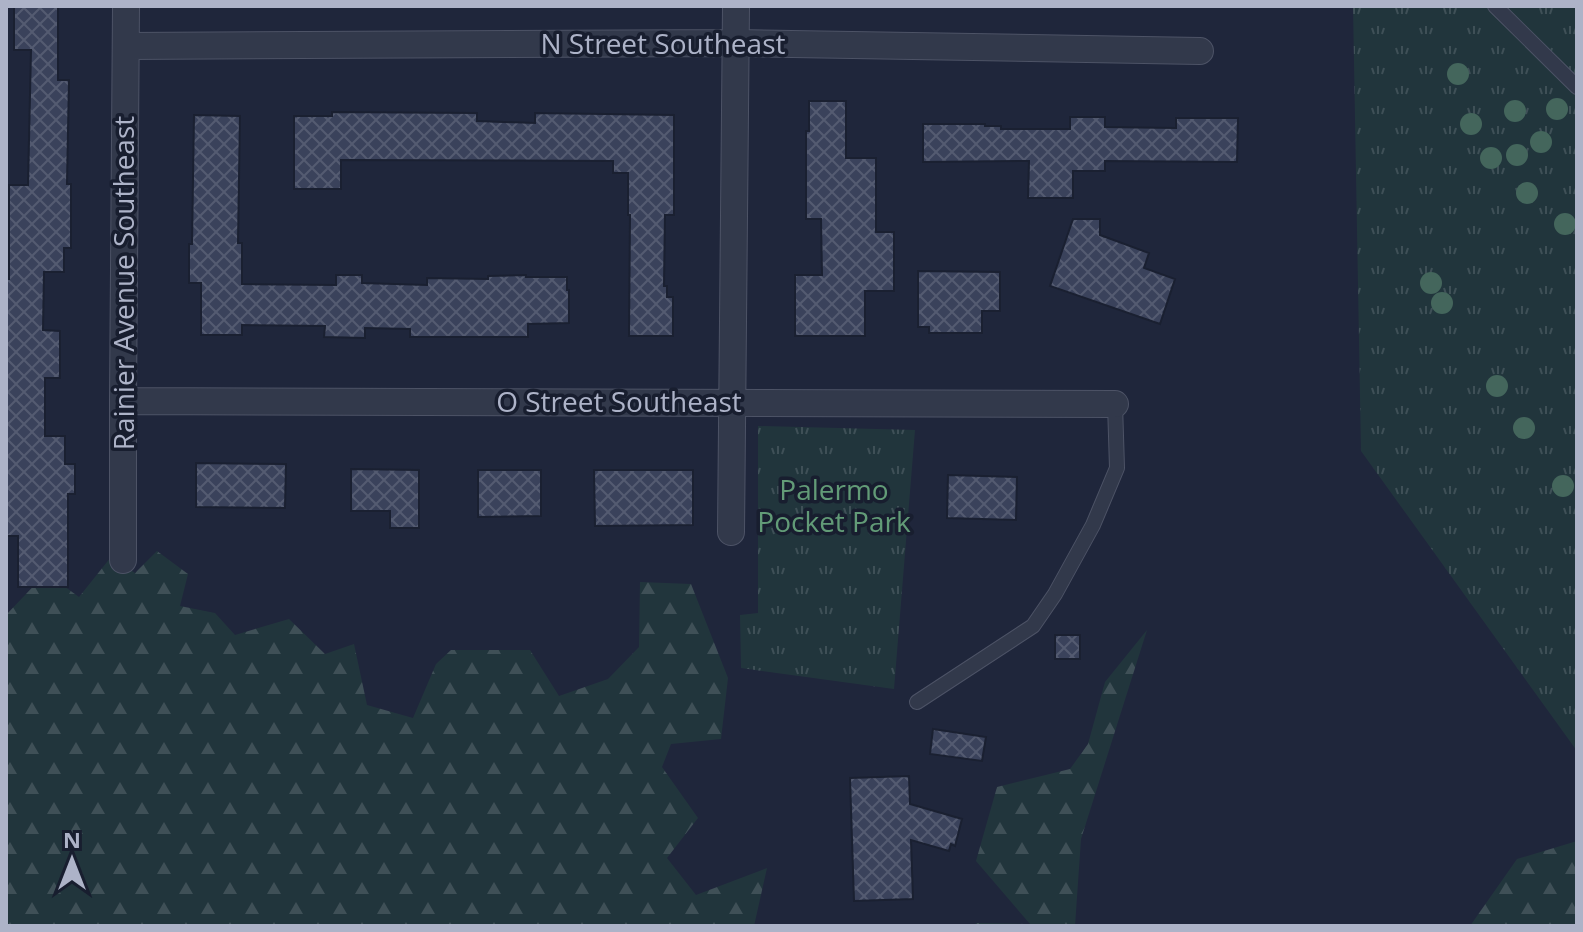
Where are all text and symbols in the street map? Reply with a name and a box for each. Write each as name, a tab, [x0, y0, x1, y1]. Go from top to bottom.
street label: N Street Southeast	[541, 24, 785, 62]
street label: Rainier Avenue Southeast	[104, 116, 142, 450]
street label: O Street Southeast	[496, 382, 742, 420]
park label: Palermo Pocket Park	[757, 470, 911, 540]
north arrow	[32, 820, 112, 900]
text: N	[63, 824, 81, 854]

